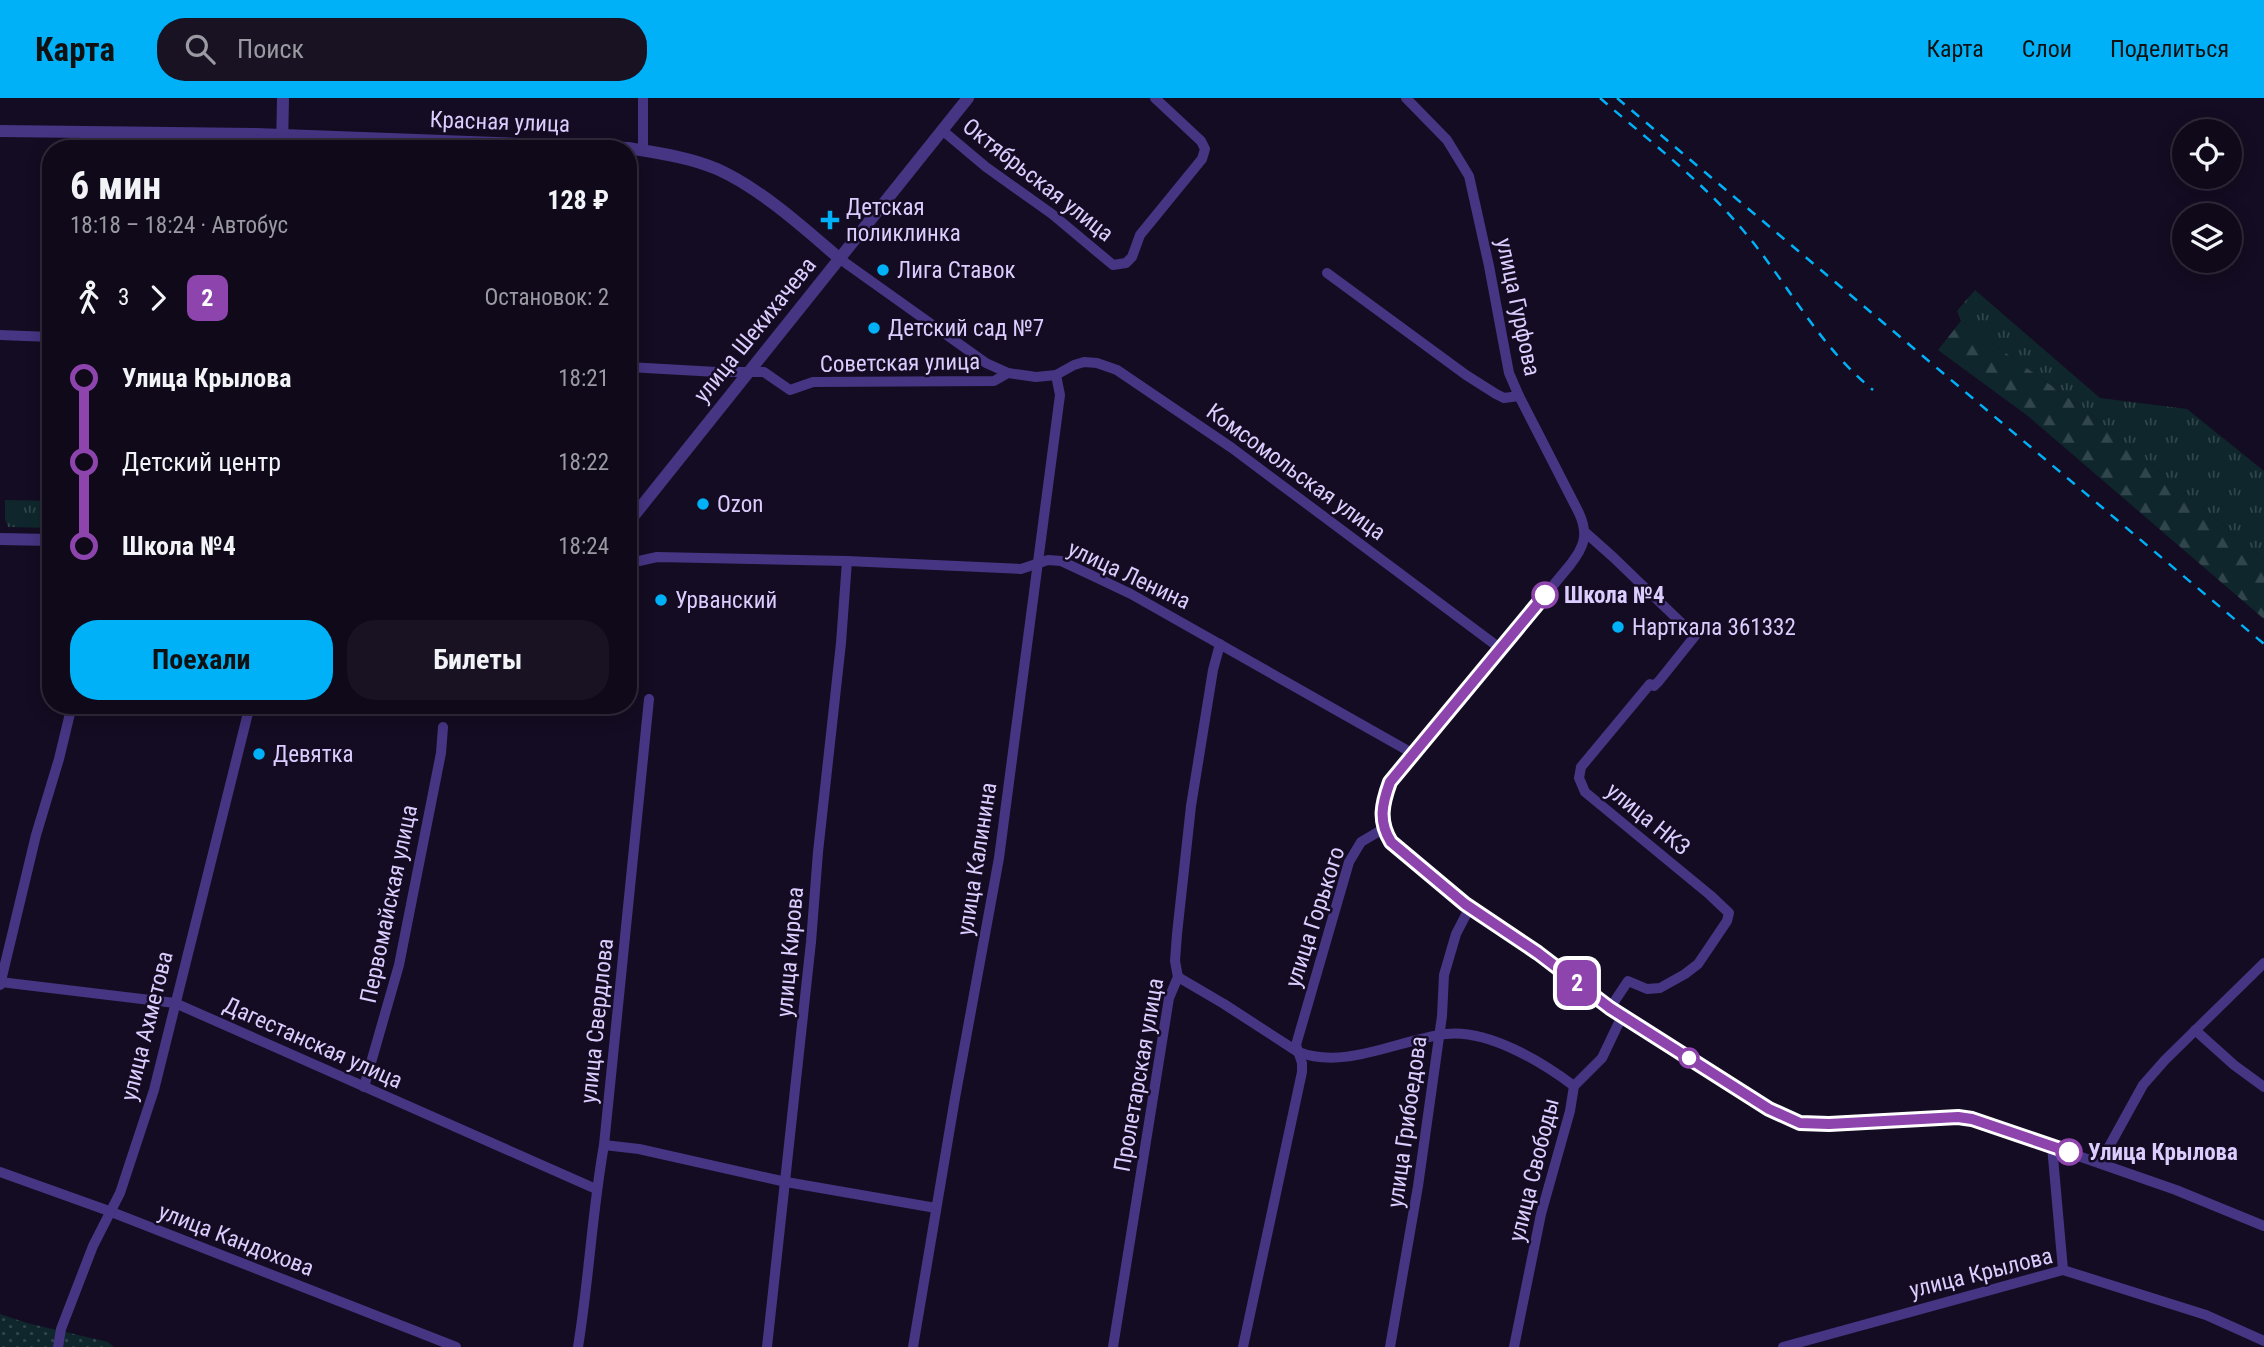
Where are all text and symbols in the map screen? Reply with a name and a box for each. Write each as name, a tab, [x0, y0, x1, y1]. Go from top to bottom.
search box	[157, 18, 647, 81]
text: Карта	[35, 30, 115, 69]
icon: search	[181, 30, 219, 68]
text: Поиск	[237, 34, 304, 64]
text: Карта	[1926, 35, 1984, 63]
text: Слои	[2022, 35, 2072, 63]
text: Поделиться	[2110, 35, 2229, 63]
street label: Красная улица	[429, 106, 571, 138]
street label: Октябрьская улица	[957, 113, 1119, 247]
map controls	[2172, 119, 2242, 273]
button: locate	[2172, 119, 2242, 189]
text: 6 мин	[70, 164, 161, 208]
text: 128 ₽	[547, 185, 609, 215]
place label: Детская поликлинка	[846, 194, 961, 247]
button: layers	[2172, 203, 2242, 273]
marker: Детская поликлинка	[820, 210, 840, 230]
text: 18:18 – 18:24 · Автобус	[70, 212, 288, 239]
street label: улица Гурфова	[1490, 236, 1546, 378]
street label: улица Шекихачева	[688, 252, 822, 408]
place label: Лига Ставок	[897, 257, 1016, 284]
marker: Лига Ставок	[875, 262, 891, 278]
icon: walk	[70, 279, 108, 317]
icon: forward	[139, 279, 177, 317]
text: 3	[118, 284, 129, 311]
text: 2	[201, 284, 214, 312]
text: Остановок: 2	[485, 284, 609, 311]
place label: Детский сад №7	[888, 315, 1044, 342]
marker: Детский сад №7	[866, 320, 882, 336]
street label: Советская улица	[820, 348, 980, 378]
text: Улица Крылова	[122, 363, 291, 393]
text: 18:21	[558, 365, 609, 392]
street label: Комсомольская улица	[1201, 398, 1391, 546]
text: Детский центр	[122, 447, 281, 477]
text: 18:22	[558, 449, 609, 476]
place label: Ozon	[717, 491, 763, 518]
marker: Ozon	[695, 496, 711, 512]
text: Школа №4	[122, 531, 236, 561]
text: 18:24	[558, 533, 609, 560]
street label: улица Ленина	[1063, 535, 1195, 615]
marker: Школа №4	[1532, 582, 1558, 608]
place label: Школа №4	[1564, 582, 1665, 609]
place label: Урванский	[675, 587, 777, 614]
marker: Урванский	[653, 592, 669, 608]
place label: Нарткала 361332	[1632, 614, 1796, 641]
marker: Нарткала 361332	[1610, 619, 1626, 635]
button: Поехали	[70, 620, 333, 700]
button: Билеты	[347, 620, 609, 700]
place label: Девятка	[273, 741, 354, 768]
marker: Девятка	[251, 746, 267, 762]
street label: улица НКЗ	[1601, 777, 1695, 861]
street label: улица Калинина	[952, 781, 1002, 937]
street label: Первомайская улица	[355, 802, 423, 1006]
street label: улица Горького	[1280, 843, 1350, 991]
street label: улица Кирова	[771, 886, 809, 1018]
street label: улица Свердлова	[575, 937, 619, 1105]
street label: улица Ахметова	[115, 948, 179, 1104]
line badge: 2	[1554, 960, 1600, 1006]
text: 2	[1571, 969, 1583, 997]
street label: Пролетарская улица	[1109, 976, 1169, 1174]
street label: Дагестанская улица	[219, 991, 407, 1095]
street label: улица Грибоедова	[1382, 1035, 1432, 1209]
unlabelled marker	[1679, 1048, 1699, 1068]
street label: улица Свободы	[1503, 1095, 1565, 1245]
marker: Улица Крылова	[2056, 1139, 2082, 1165]
place label: Улица Крылова	[2088, 1139, 2238, 1166]
street label: улица Кандохова	[155, 1198, 317, 1282]
street label: улица Крылова	[1907, 1242, 2055, 1304]

